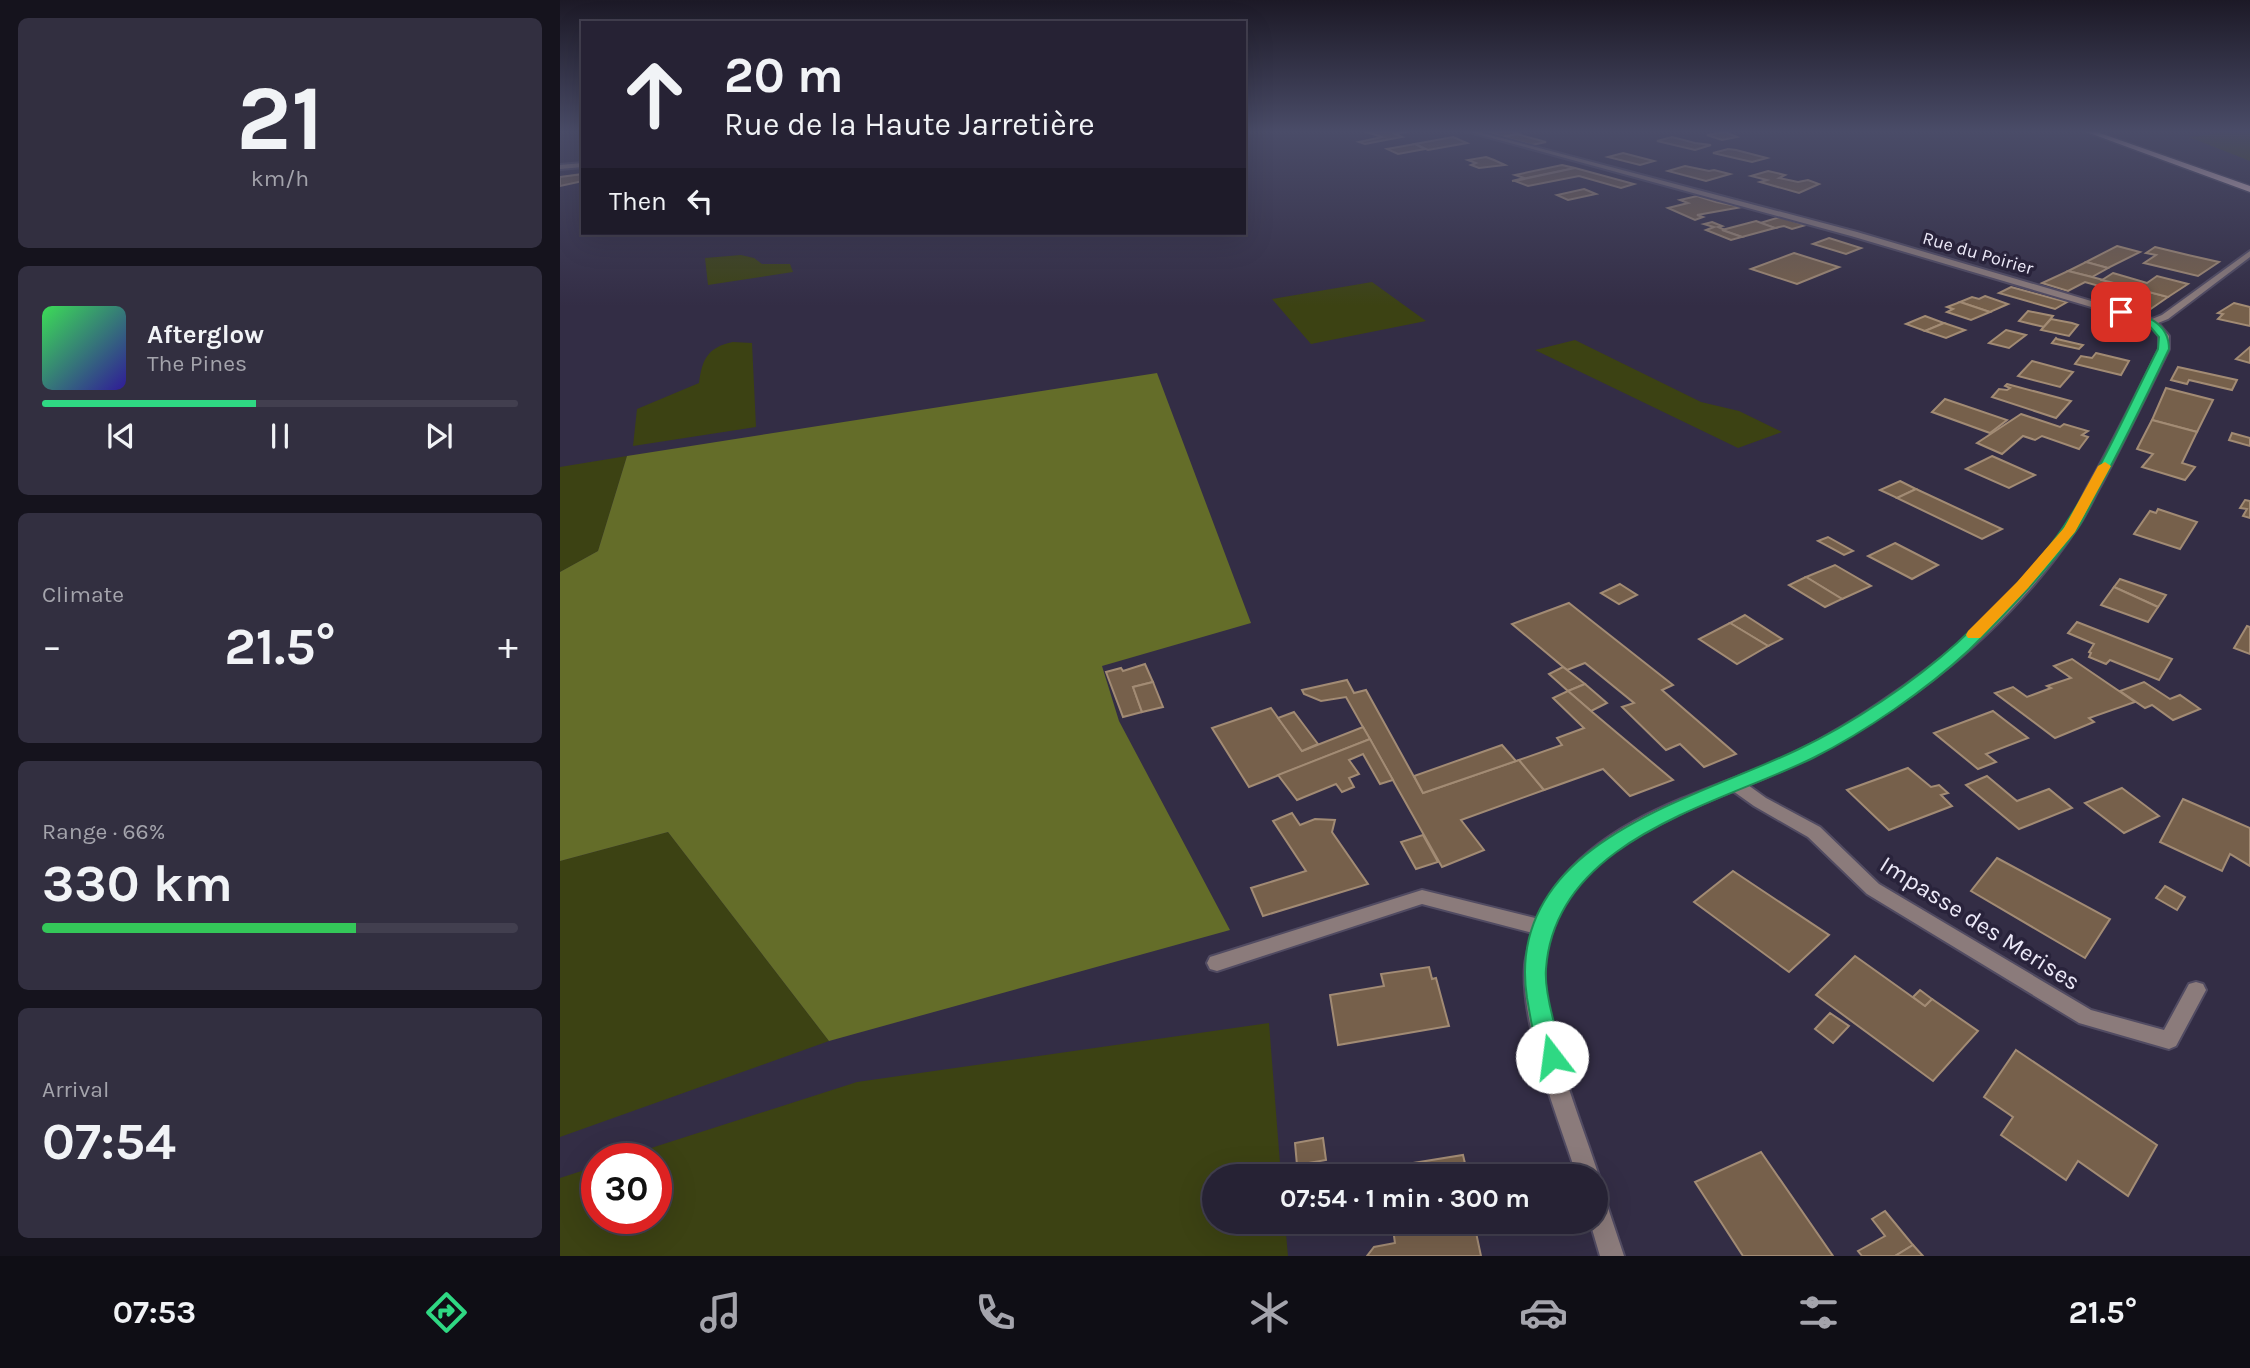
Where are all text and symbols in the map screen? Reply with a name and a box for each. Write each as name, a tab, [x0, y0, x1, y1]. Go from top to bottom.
text: 20 m	[724, 47, 844, 104]
icon: ahead	[609, 49, 700, 140]
text: 21	[236, 66, 324, 172]
text: Rue de la Haute Jarretière	[724, 106, 1095, 143]
text: km/h	[251, 165, 309, 192]
icon: left	[681, 182, 719, 220]
text: Then	[609, 186, 667, 217]
street label: Rue du Poirier	[1920, 227, 2036, 279]
pin	[2091, 282, 2151, 342]
icon: arrive	[2102, 293, 2140, 331]
text: Afterglow	[147, 319, 264, 350]
text: The Pines	[147, 350, 247, 377]
icon: previous	[102, 417, 140, 455]
icon: pause	[261, 417, 299, 455]
icon: next	[420, 417, 458, 455]
text: Climate	[42, 581, 124, 608]
text: 21.5°	[224, 616, 336, 677]
text: −	[42, 624, 62, 669]
text: +	[498, 624, 518, 669]
text: Range · 66%	[42, 818, 165, 845]
street label: Impasse des Merises	[1875, 850, 2085, 996]
text: 330 km	[42, 853, 233, 914]
position arrow	[1515, 1020, 1589, 1094]
text: Arrival	[42, 1076, 109, 1103]
text: 07:54	[42, 1111, 176, 1172]
speed limit sign: 30	[581, 1143, 672, 1234]
text: 07:54 · 1 min · 300 m	[1280, 1183, 1530, 1214]
icon: directions	[422, 1288, 471, 1337]
icon: music	[696, 1288, 745, 1337]
icon: phone	[971, 1288, 1020, 1337]
icon: climate	[1245, 1288, 1294, 1337]
icon: car	[1519, 1288, 1568, 1337]
icon: filters	[1794, 1288, 1843, 1337]
text: 07:53	[113, 1294, 196, 1331]
text: 21.5°	[2068, 1294, 2137, 1331]

